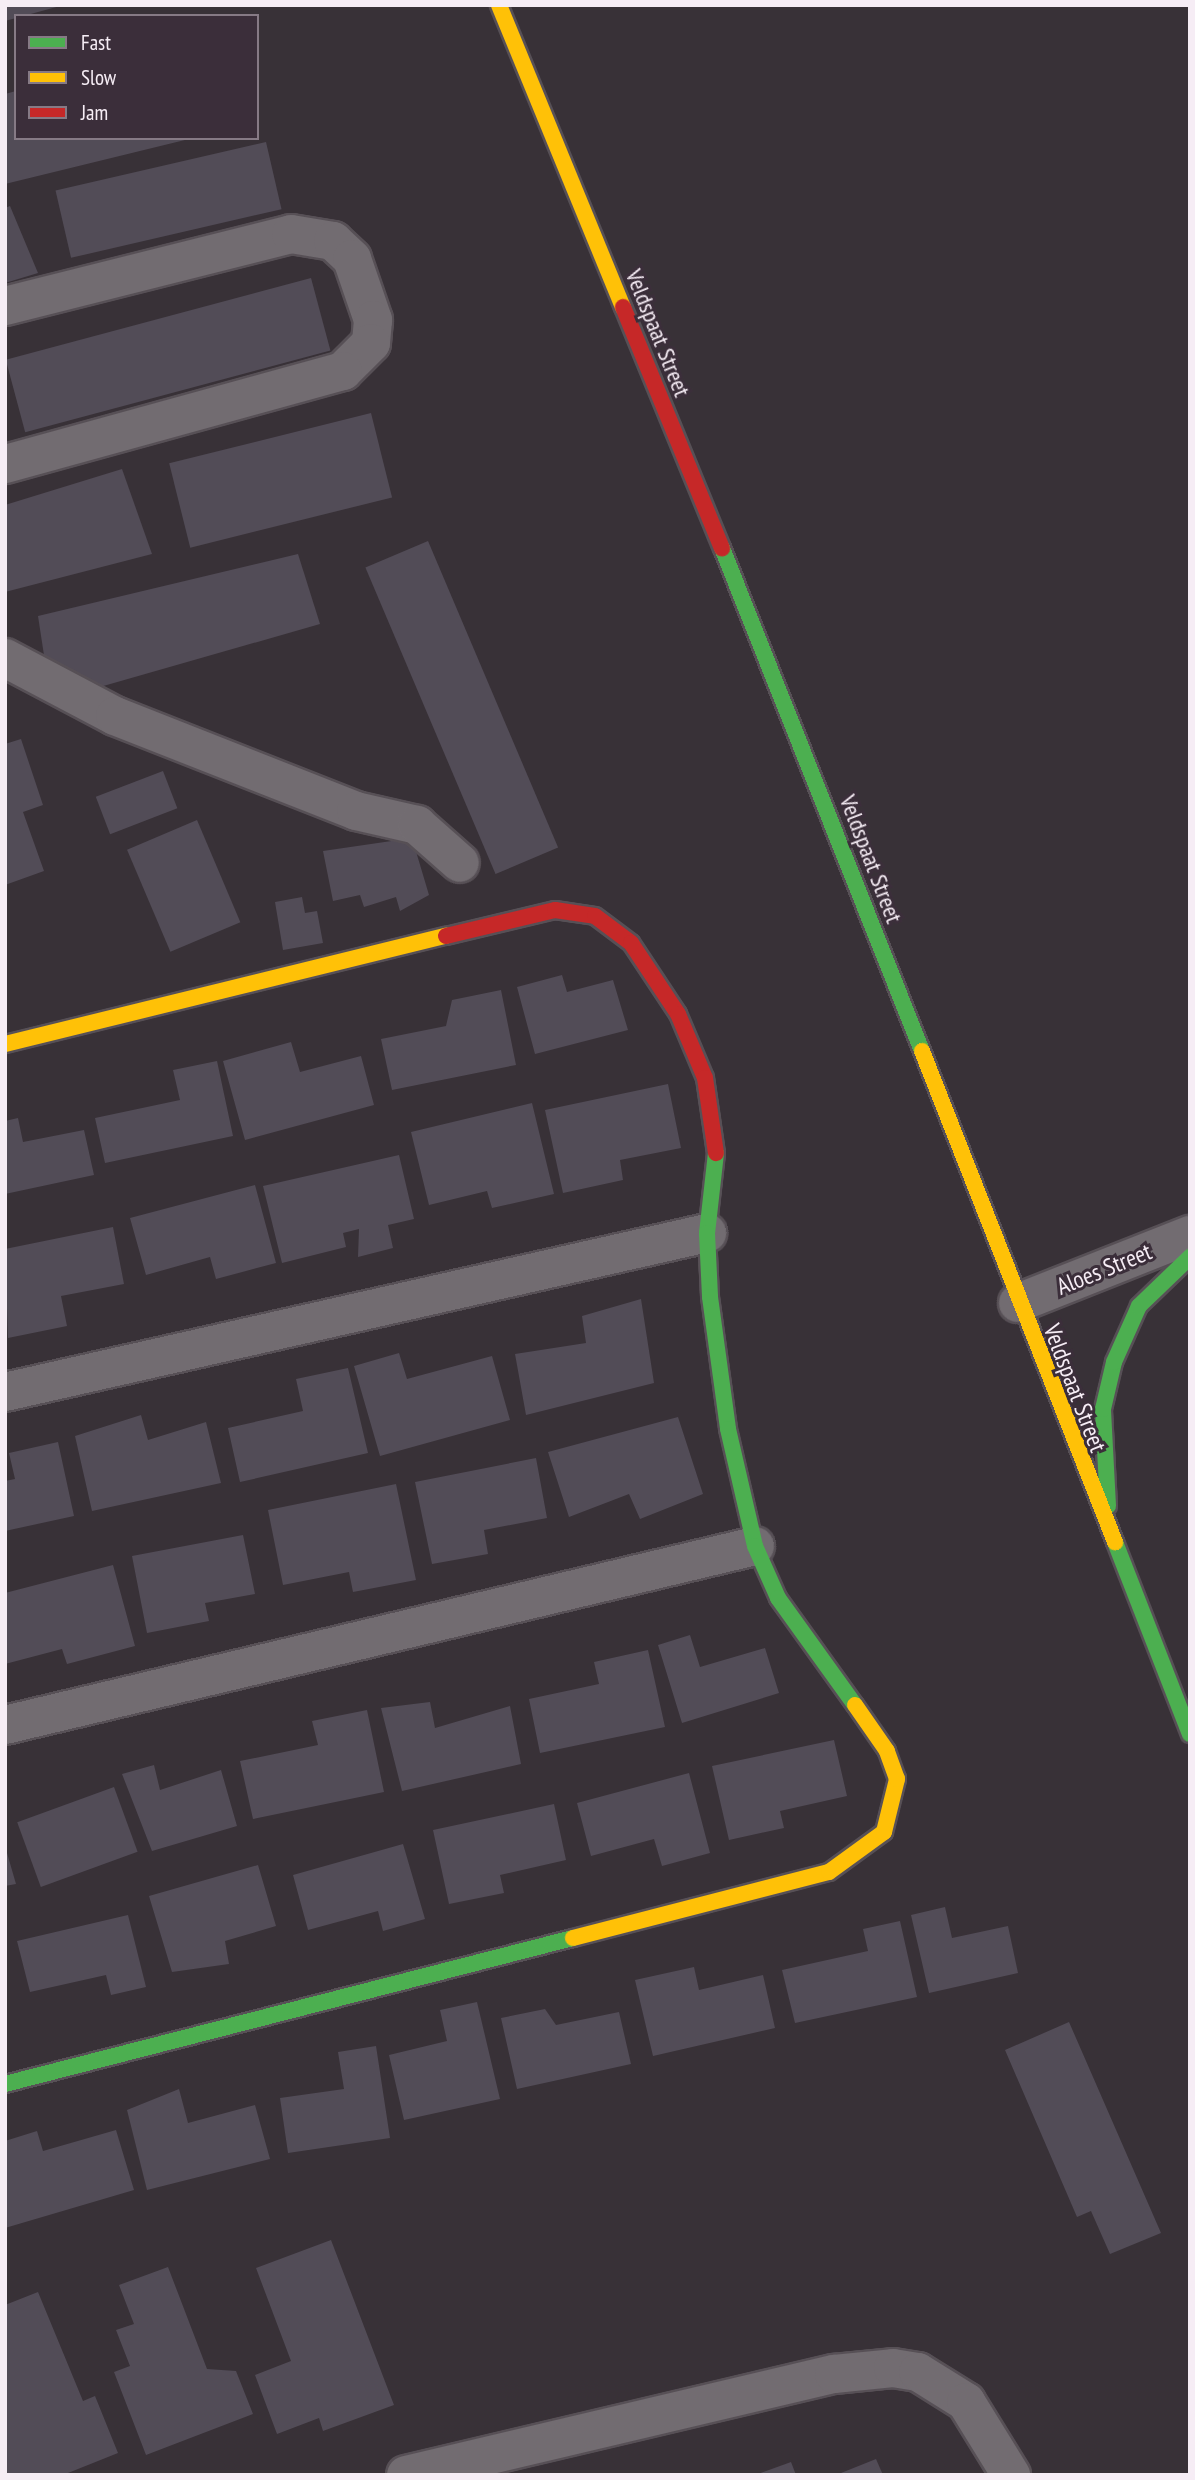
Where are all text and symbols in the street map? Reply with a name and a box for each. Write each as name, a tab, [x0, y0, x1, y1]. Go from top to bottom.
legend	[14, 14, 259, 140]
text: Fast	[81, 29, 111, 56]
text: Slow	[81, 64, 116, 91]
text: Jam	[81, 99, 108, 126]
street label: Veldspaat Street	[619, 265, 697, 401]
street label: Veldspaat Street	[833, 791, 909, 927]
street label: Aloes Street	[1052, 1237, 1156, 1301]
street label: Veldspaat Street	[1037, 1320, 1113, 1456]

